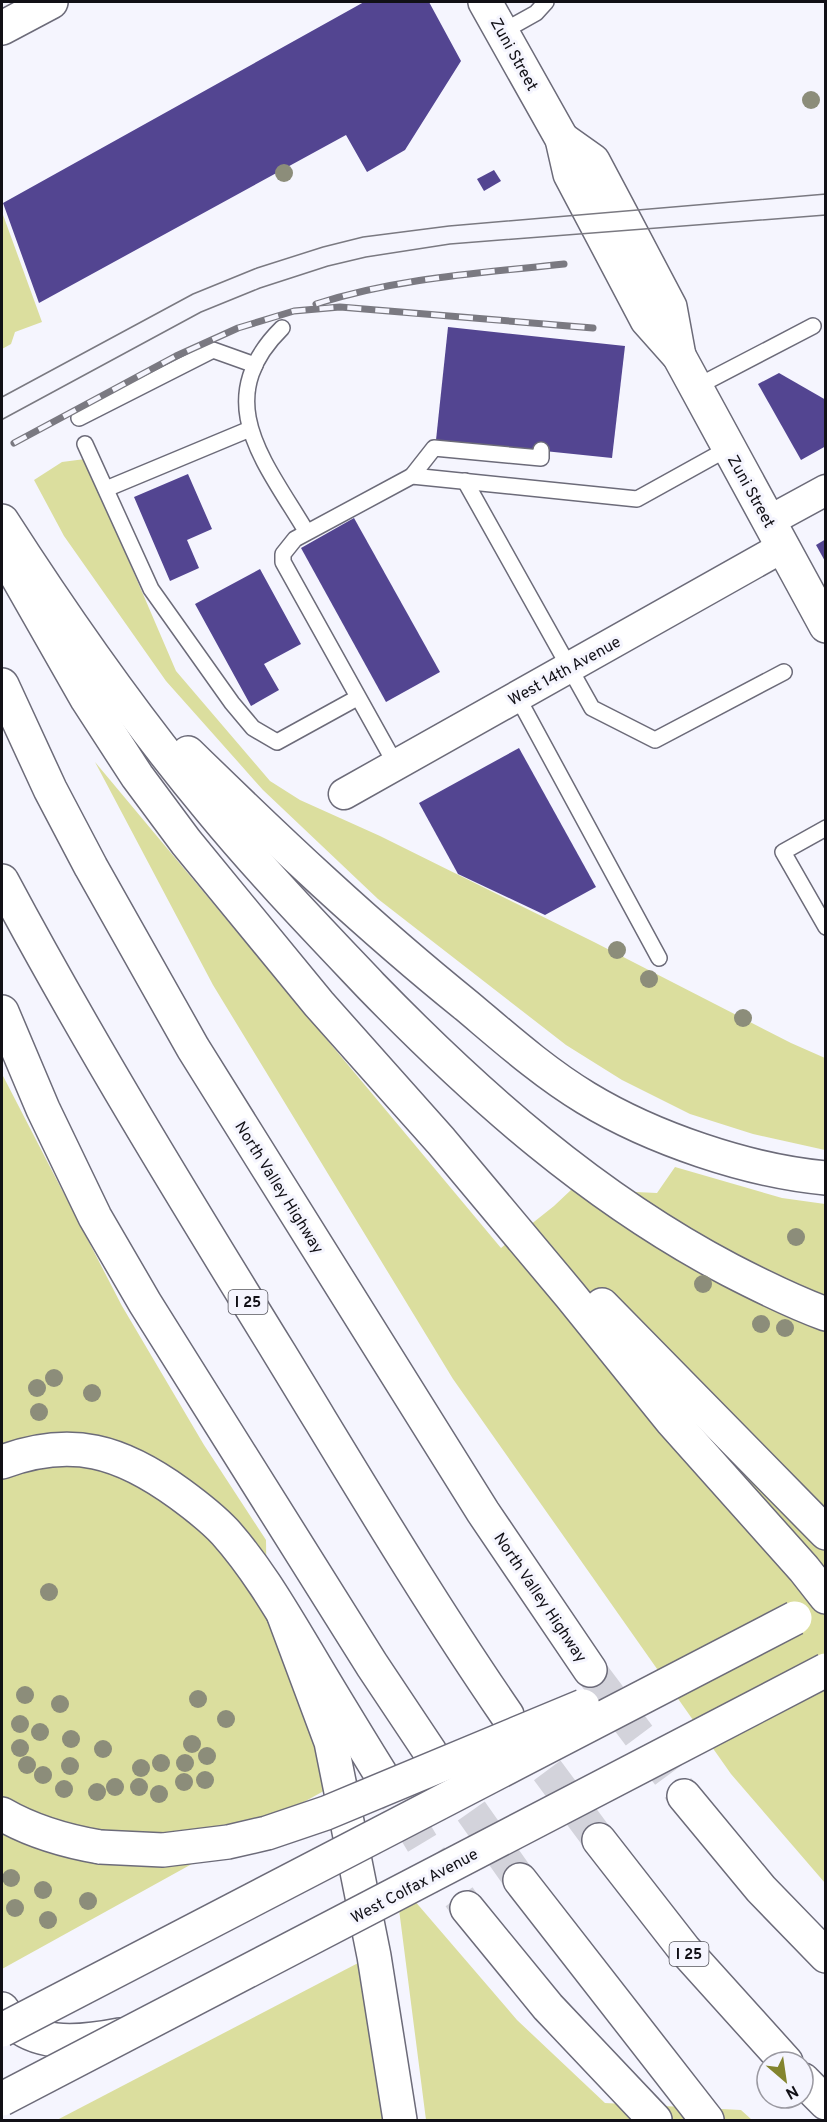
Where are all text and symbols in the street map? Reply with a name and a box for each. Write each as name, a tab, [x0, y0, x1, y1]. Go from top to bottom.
street label: Zuni Street	[485, 15, 541, 95]
street label: Zuni Street	[722, 452, 778, 532]
street label: West 14th Avenue	[505, 633, 625, 711]
street label: North Valley Highway	[229, 1118, 327, 1258]
road number: I 25	[228, 1290, 268, 1314]
street label: North Valley Highway	[488, 1529, 590, 1667]
street label: West Colfax Avenue	[348, 1845, 482, 1929]
road number: I 25	[670, 1942, 708, 1966]
north arrow	[755, 2050, 815, 2110]
text: N	[781, 2080, 801, 2103]

